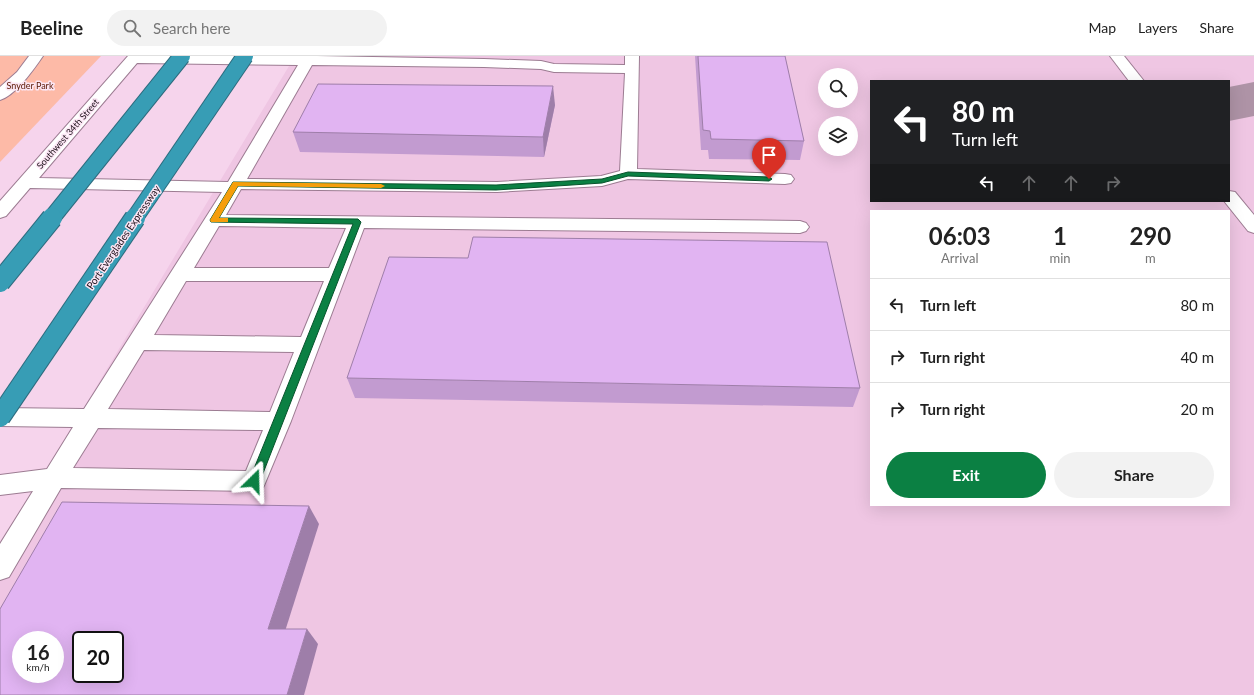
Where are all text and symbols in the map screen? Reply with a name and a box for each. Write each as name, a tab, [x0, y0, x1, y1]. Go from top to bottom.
search box	[107, 10, 387, 46]
text: Beeline	[20, 16, 83, 39]
icon: search	[121, 17, 143, 39]
text: Search here	[153, 19, 230, 37]
text: Map	[1088, 19, 1116, 36]
text: Layers	[1138, 19, 1178, 36]
text: Share	[1200, 19, 1234, 36]
map controls	[818, 68, 858, 156]
button: search	[818, 68, 858, 108]
park label: Snyder Park	[7, 80, 54, 91]
text: 80 m	[952, 94, 1015, 128]
street label: Southwest 34th Street	[34, 96, 101, 171]
icon: left	[886, 96, 938, 148]
button: layers	[818, 116, 858, 156]
text: Turn left	[952, 128, 1018, 150]
pin	[752, 138, 786, 179]
icon: arrive	[758, 144, 780, 166]
icon: left	[976, 172, 998, 194]
icon: ahead	[1018, 172, 1040, 194]
icon: ahead	[1060, 172, 1082, 194]
icon: right	[1102, 172, 1124, 194]
street label: Port Everglades Expressway	[84, 182, 163, 291]
text: 06:03	[929, 221, 991, 250]
text: 1	[1053, 221, 1067, 250]
text: 290	[1129, 221, 1171, 250]
text: Arrival	[941, 250, 978, 266]
text: min	[1050, 250, 1071, 266]
text: m	[1145, 250, 1156, 266]
icon: left	[886, 294, 908, 316]
text: Turn left	[920, 296, 976, 314]
text: 80 m	[1180, 296, 1214, 314]
icon: right	[886, 346, 908, 368]
text: Turn right	[920, 348, 985, 366]
text: 40 m	[1180, 348, 1214, 366]
icon: right	[886, 398, 908, 420]
text: Turn right	[920, 400, 985, 418]
text: 20 m	[1180, 400, 1214, 418]
button: Exit	[886, 452, 1046, 498]
button: Share	[1054, 452, 1214, 498]
position arrow	[233, 460, 275, 502]
speed limit sign: 20	[72, 631, 124, 683]
text: 16	[26, 640, 50, 664]
text: km/h	[26, 661, 50, 673]

